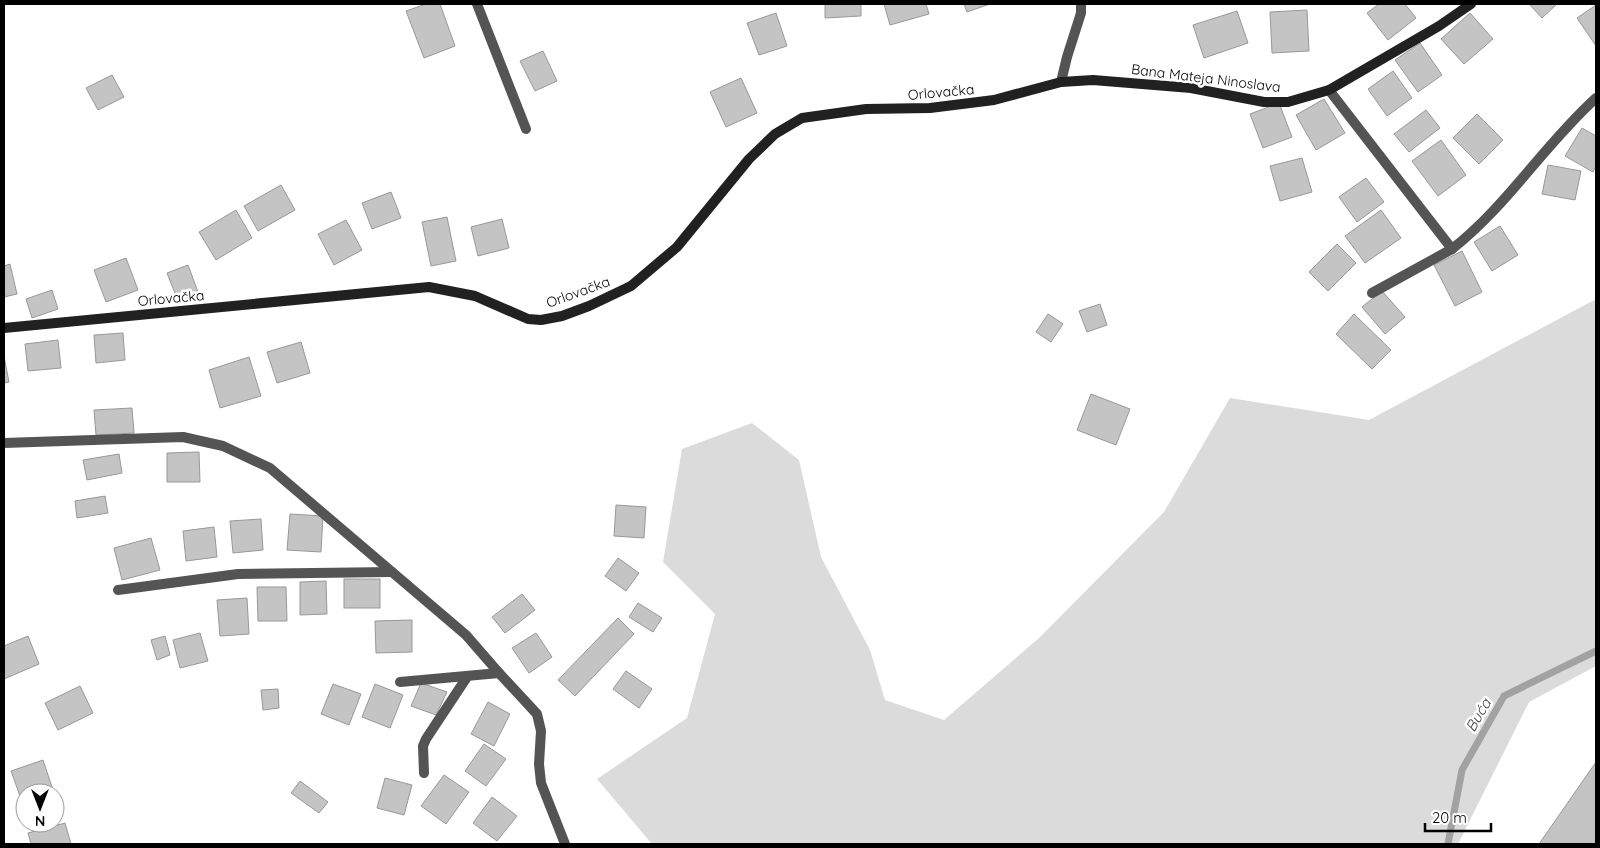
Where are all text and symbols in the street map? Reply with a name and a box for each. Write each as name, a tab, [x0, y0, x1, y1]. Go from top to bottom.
street label: Bana Mateja Ninoslava	[1130, 60, 1282, 96]
street label: Orlovačka	[907, 80, 975, 104]
street label: Orlovačka	[544, 272, 612, 312]
street label: Orlovačka	[137, 286, 205, 310]
water label: Buća	[1461, 694, 1495, 735]
north arrow	[15, 783, 65, 833]
scale bar	[1425, 800, 1491, 832]
text: 20 m	[1432, 808, 1467, 827]
text: N	[35, 812, 45, 830]

